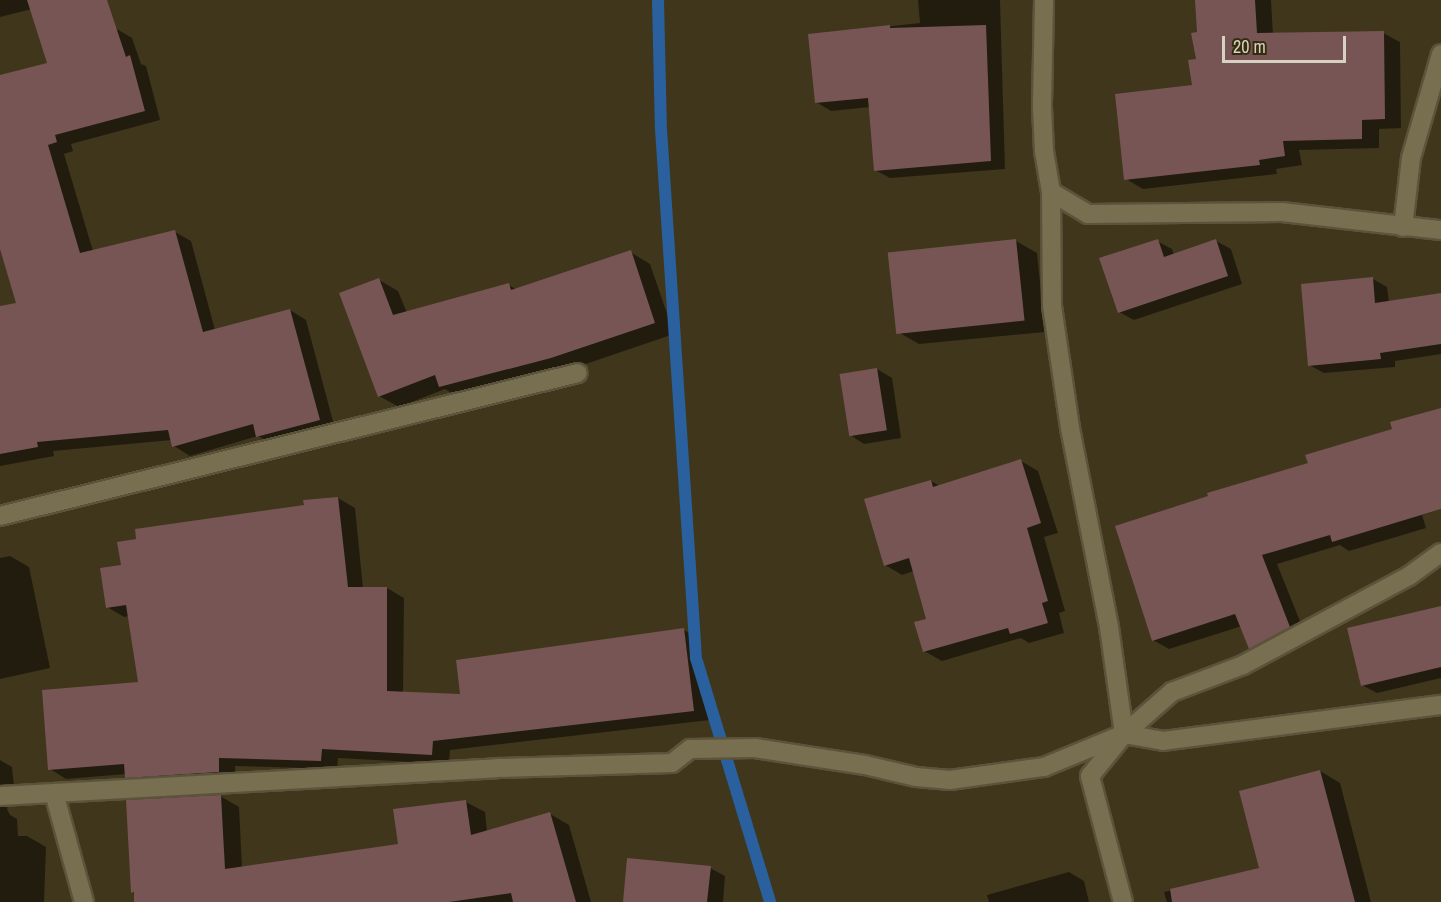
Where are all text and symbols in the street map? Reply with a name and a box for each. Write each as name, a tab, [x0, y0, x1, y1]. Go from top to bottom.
scale bar	[1225, 24, 1350, 62]
text: 20 m	[1233, 34, 1266, 59]

